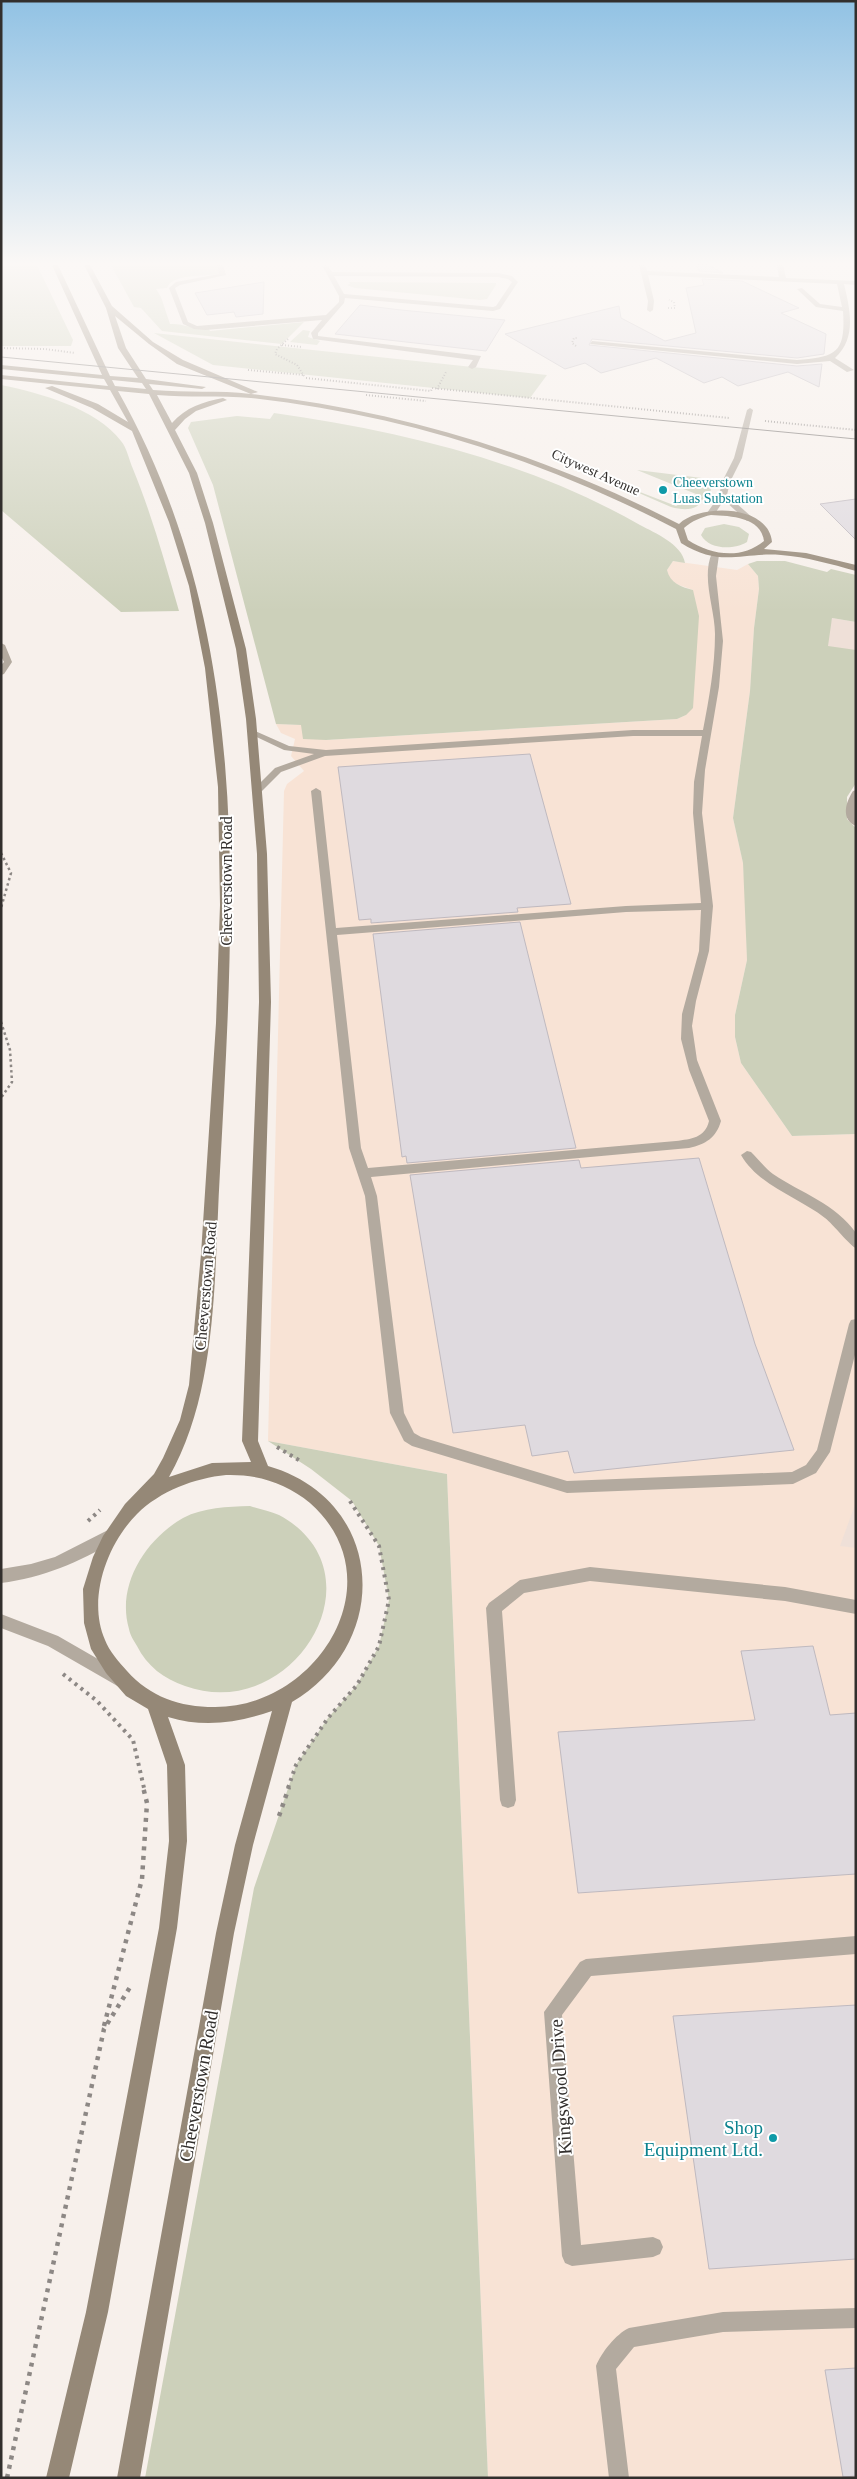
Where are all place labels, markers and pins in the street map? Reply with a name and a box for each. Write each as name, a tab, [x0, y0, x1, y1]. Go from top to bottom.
place label: Cheeverstown Luas Substation	[673, 475, 763, 506]
marker: Cheeverstown Luas Substation	[657, 484, 669, 496]
place label: Shop Equipment Ltd.	[644, 2117, 763, 2160]
marker: Shop Equipment Ltd.	[767, 2132, 779, 2144]

